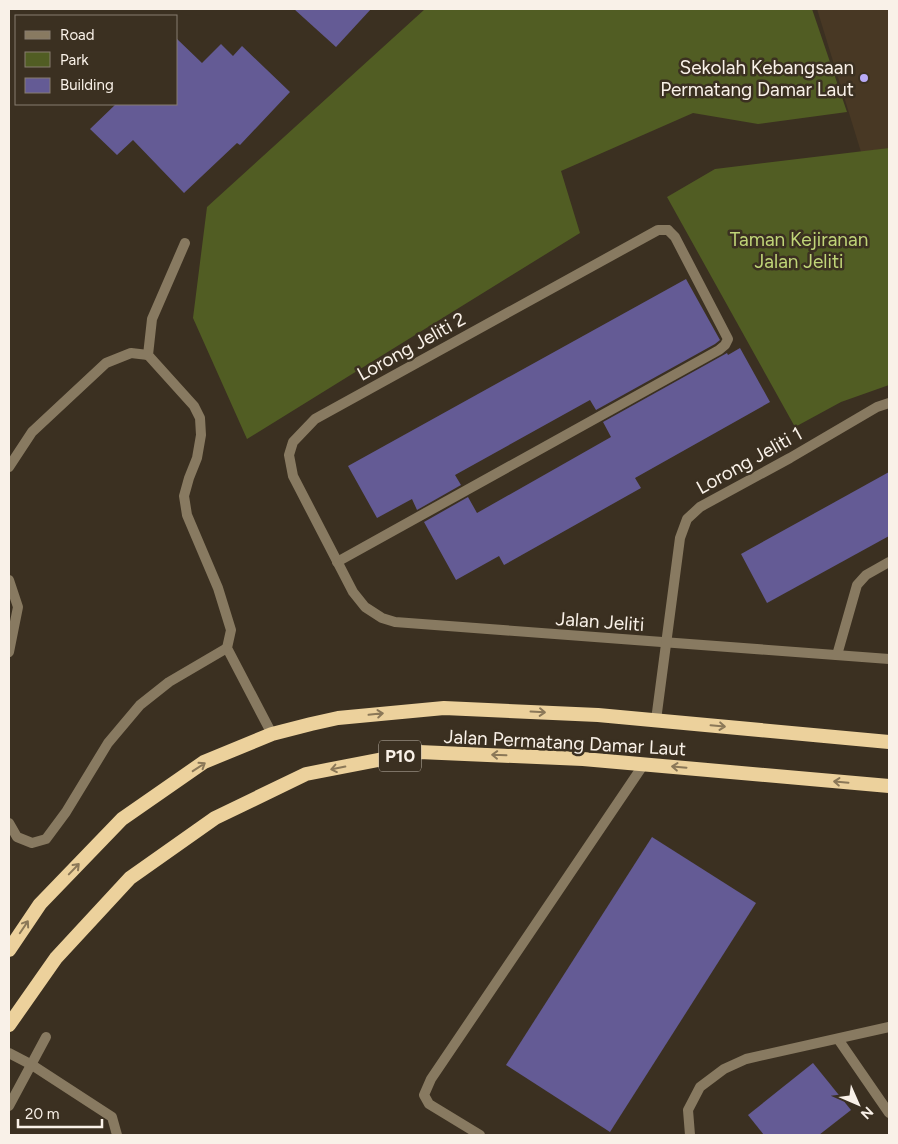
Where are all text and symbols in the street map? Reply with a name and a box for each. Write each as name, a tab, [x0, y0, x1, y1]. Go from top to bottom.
legend	[15, 15, 178, 105]
text: Road	[60, 26, 95, 44]
text: Park	[60, 51, 89, 69]
place label: Sekolah Kebangsaan Permatang Damar Laut	[660, 56, 854, 101]
marker: Sekolah Kebangsaan Permatang Damar Laut	[858, 72, 870, 84]
text: Building	[60, 76, 114, 94]
park label: Taman Kejiranan Jalan Jeliti	[730, 228, 868, 273]
street label: Lorong Jeliti 2	[353, 307, 469, 386]
street label: Lorong Jeliti 1	[692, 422, 806, 499]
street label: Jalan Jeliti	[555, 607, 645, 636]
one-way arrow	[530, 707, 546, 717]
one-way arrow	[368, 710, 384, 719]
one-way arrow	[710, 721, 726, 730]
street label: Jalan Permatang Damar Laut	[443, 725, 687, 760]
road number: P10	[379, 740, 421, 771]
one-way arrow	[492, 751, 508, 760]
one-way arrow	[191, 761, 205, 771]
one-way arrow	[331, 763, 347, 773]
one-way arrow	[671, 763, 687, 772]
one-way arrow	[833, 777, 849, 787]
one-way arrow	[68, 863, 80, 876]
one-way arrow	[19, 921, 29, 935]
north arrow	[833, 1079, 883, 1129]
scale bar	[18, 1096, 101, 1128]
text: N	[857, 1103, 877, 1123]
text: 20 m	[25, 1105, 59, 1123]

